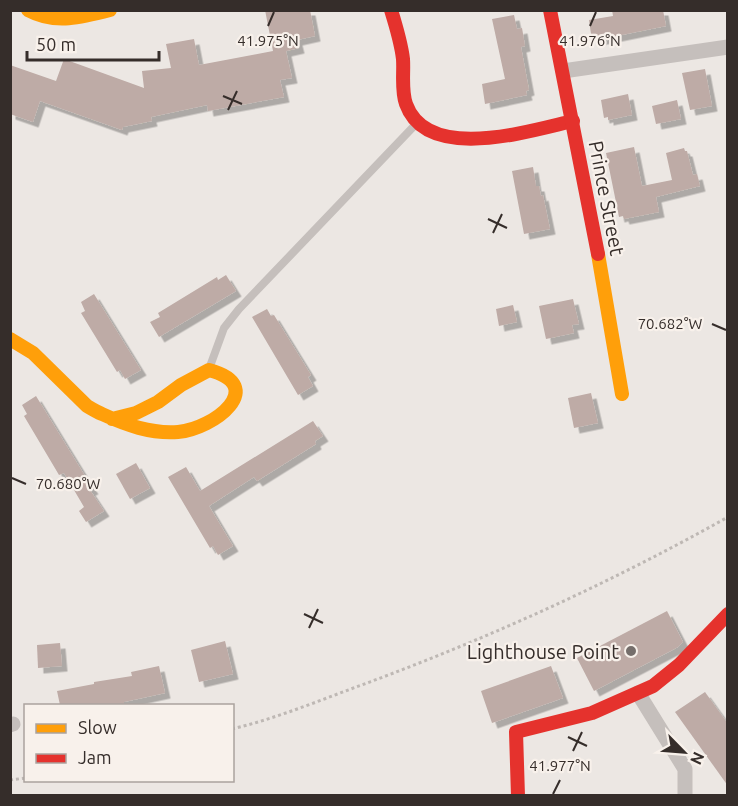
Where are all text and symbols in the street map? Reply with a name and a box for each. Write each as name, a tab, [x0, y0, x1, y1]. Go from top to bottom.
scale bar	[27, 24, 159, 62]
text: 41.975°N	[237, 32, 299, 49]
text: 41.976°N	[559, 32, 621, 49]
text: 50 m	[36, 34, 76, 54]
street label: Prince Street	[585, 139, 629, 258]
text: 70.682°W	[638, 315, 702, 332]
text: 70.680°W	[36, 475, 100, 492]
place label: Lighthouse Point	[467, 640, 619, 663]
marker: Lighthouse Point	[624, 644, 638, 658]
legend	[24, 704, 234, 782]
text: Slow	[78, 717, 117, 737]
north arrow	[654, 722, 714, 782]
text: Jam	[78, 747, 112, 767]
text: N	[687, 749, 708, 768]
text: 41.977°N	[529, 757, 591, 774]

